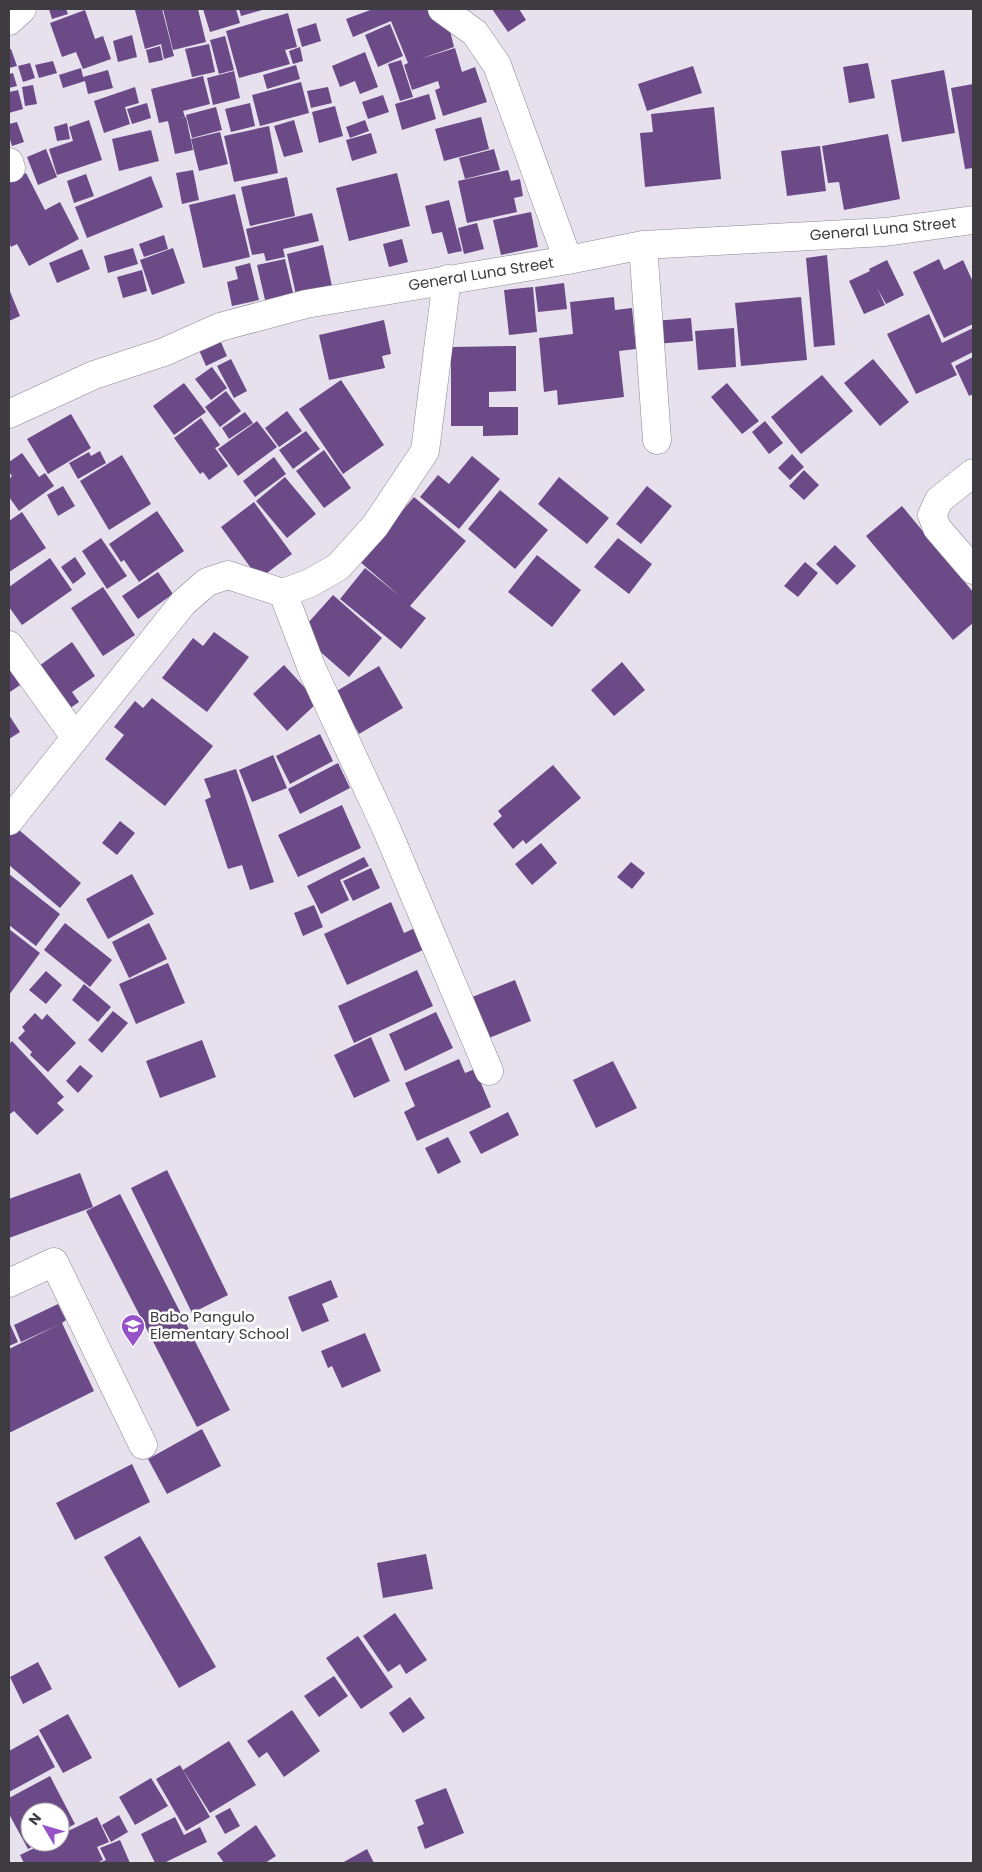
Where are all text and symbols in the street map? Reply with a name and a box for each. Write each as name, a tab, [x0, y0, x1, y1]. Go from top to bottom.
street label: General Luna Street	[809, 212, 957, 245]
street label: General Luna Street	[407, 252, 555, 295]
place label: Babo Pangulo Elementary School	[150, 1306, 289, 1344]
school or university icon: Babo Pangulo Elementary School	[120, 1313, 146, 1347]
north arrow	[20, 1802, 70, 1852]
text: N	[24, 1809, 46, 1829]

